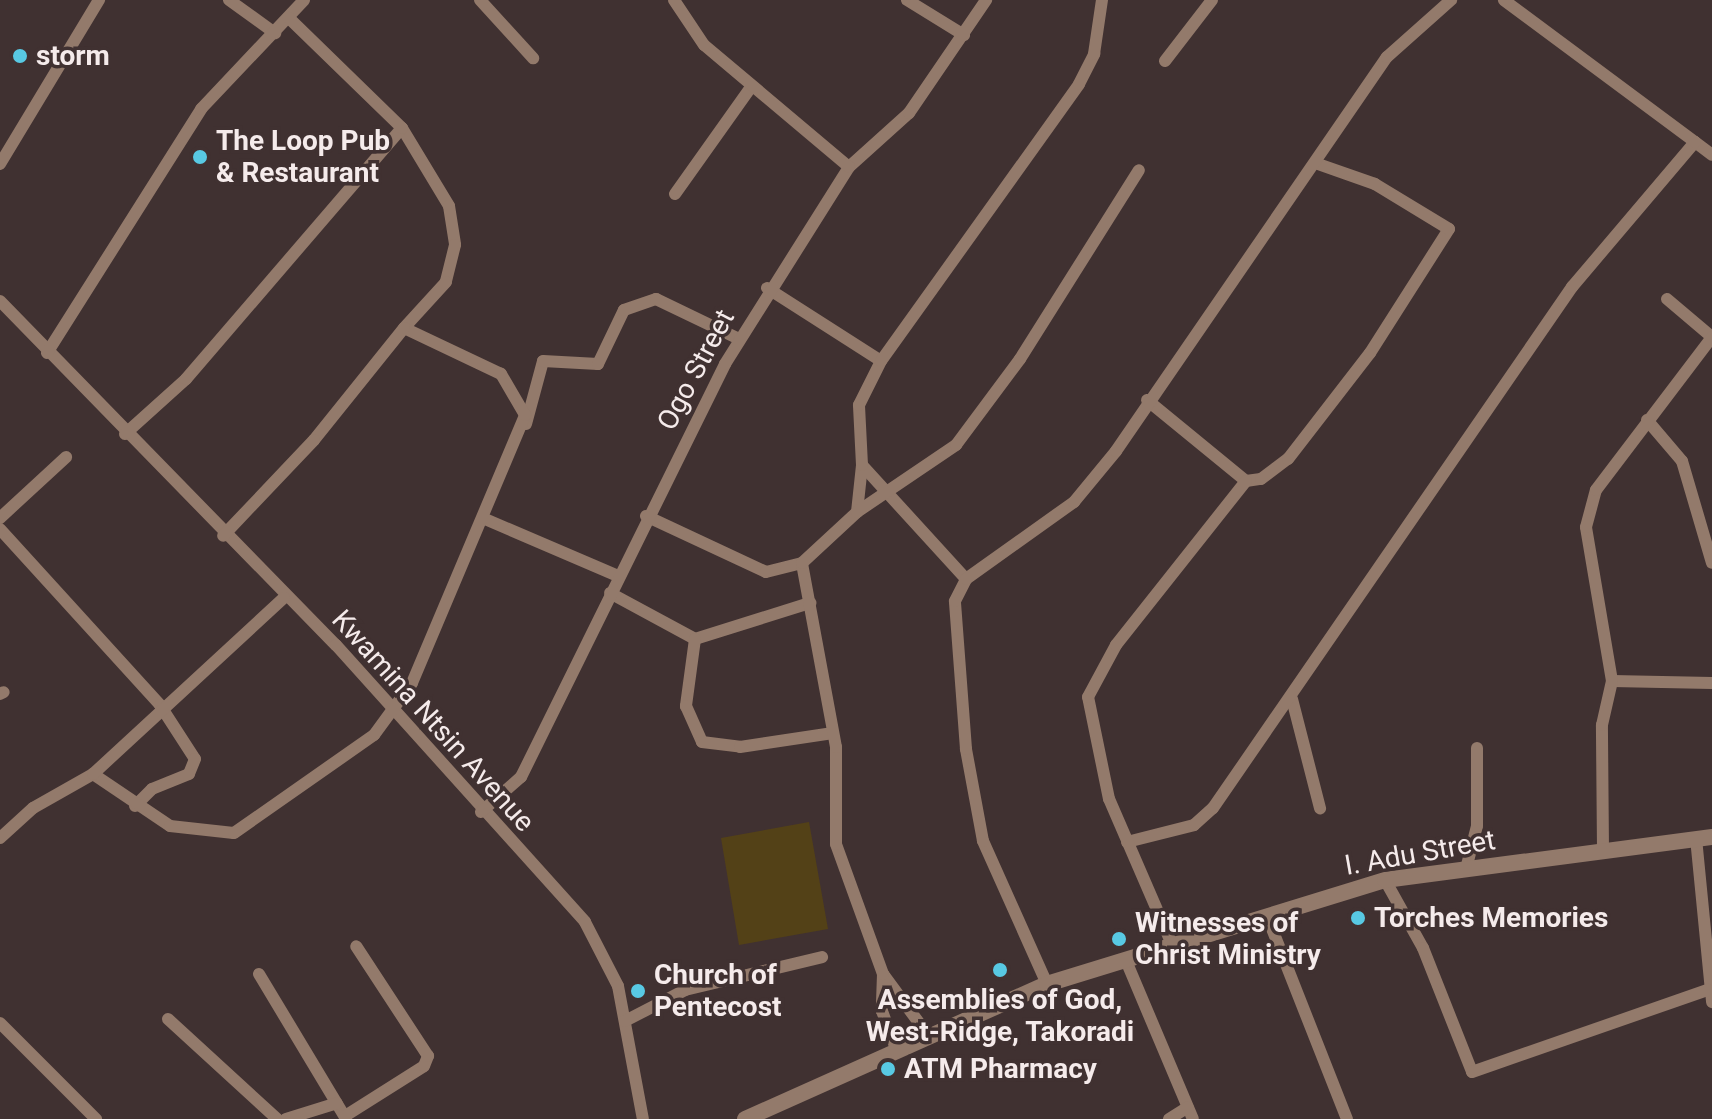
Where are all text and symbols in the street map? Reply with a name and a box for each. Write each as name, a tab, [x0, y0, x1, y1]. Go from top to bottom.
place label: storm	[36, 39, 110, 73]
marker: storm	[11, 47, 29, 65]
place label: The Loop Pub & Restaurant	[216, 124, 390, 190]
marker: The Loop Pub & Restaurant	[191, 148, 209, 166]
street label: Ogo Street	[650, 304, 742, 436]
street label: Kwamina Ntsin Avenue	[325, 603, 541, 839]
street label: I. Adu Street	[1342, 823, 1498, 883]
place label: Torches Memories	[1374, 901, 1608, 935]
place label: Witnesses of Christ Ministry	[1135, 906, 1321, 972]
marker: Torches Memories	[1349, 909, 1367, 927]
marker: Witnesses of Christ Ministry	[1110, 930, 1128, 948]
place label: Church of Pentecost	[654, 958, 782, 1024]
marker: Assemblies of God, West-Ridge, Takoradi	[991, 961, 1009, 979]
marker: Church of Pentecost	[629, 982, 647, 1000]
place label: Assemblies of God, West-Ridge, Takoradi	[865, 983, 1135, 1049]
place label: ATM Pharmacy	[904, 1052, 1097, 1086]
marker: ATM Pharmacy	[879, 1060, 897, 1078]

